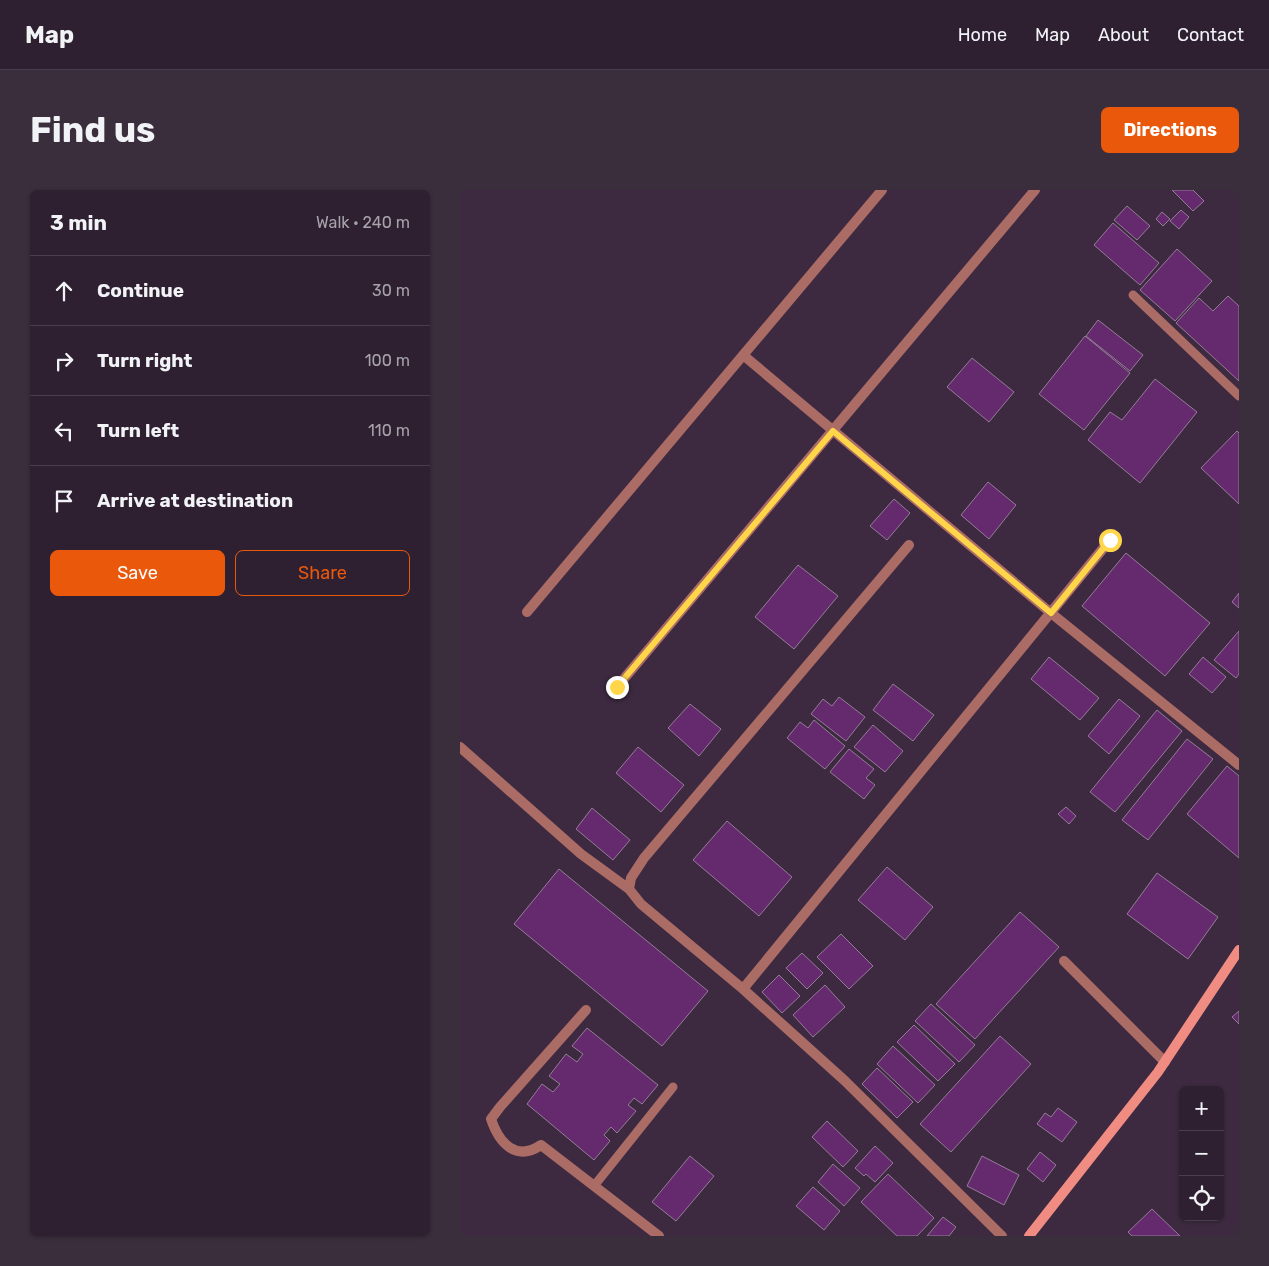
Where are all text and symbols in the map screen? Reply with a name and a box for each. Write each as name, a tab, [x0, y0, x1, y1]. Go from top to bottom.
text: Map	[25, 21, 74, 49]
text: Home	[958, 24, 1007, 46]
text: Map	[1035, 24, 1070, 46]
text: About	[1098, 24, 1149, 46]
text: Contact	[1177, 24, 1244, 46]
button: Directions	[1101, 107, 1239, 153]
text: Find us	[30, 109, 155, 151]
text: 3 min	[50, 210, 107, 235]
text: Walk · 240 m	[316, 213, 410, 232]
icon: ahead	[50, 277, 78, 305]
text: Continue	[97, 279, 184, 302]
text: 30 m	[372, 281, 410, 300]
icon: right	[50, 347, 78, 375]
text: Turn right	[97, 349, 192, 372]
text: 100 m	[365, 351, 410, 370]
icon: left	[50, 417, 78, 445]
text: Turn left	[97, 419, 179, 442]
text: 110 m	[368, 421, 410, 440]
icon: arrive	[50, 487, 78, 515]
text: Arrive at destination	[97, 489, 293, 512]
route start	[1099, 529, 1122, 552]
button: Save	[50, 550, 225, 596]
button: Share	[235, 550, 410, 596]
route end	[606, 676, 629, 699]
map controls	[1179, 1086, 1224, 1221]
button: +	[1179, 1086, 1224, 1131]
button: −	[1179, 1131, 1224, 1176]
button: locate	[1179, 1176, 1224, 1221]

